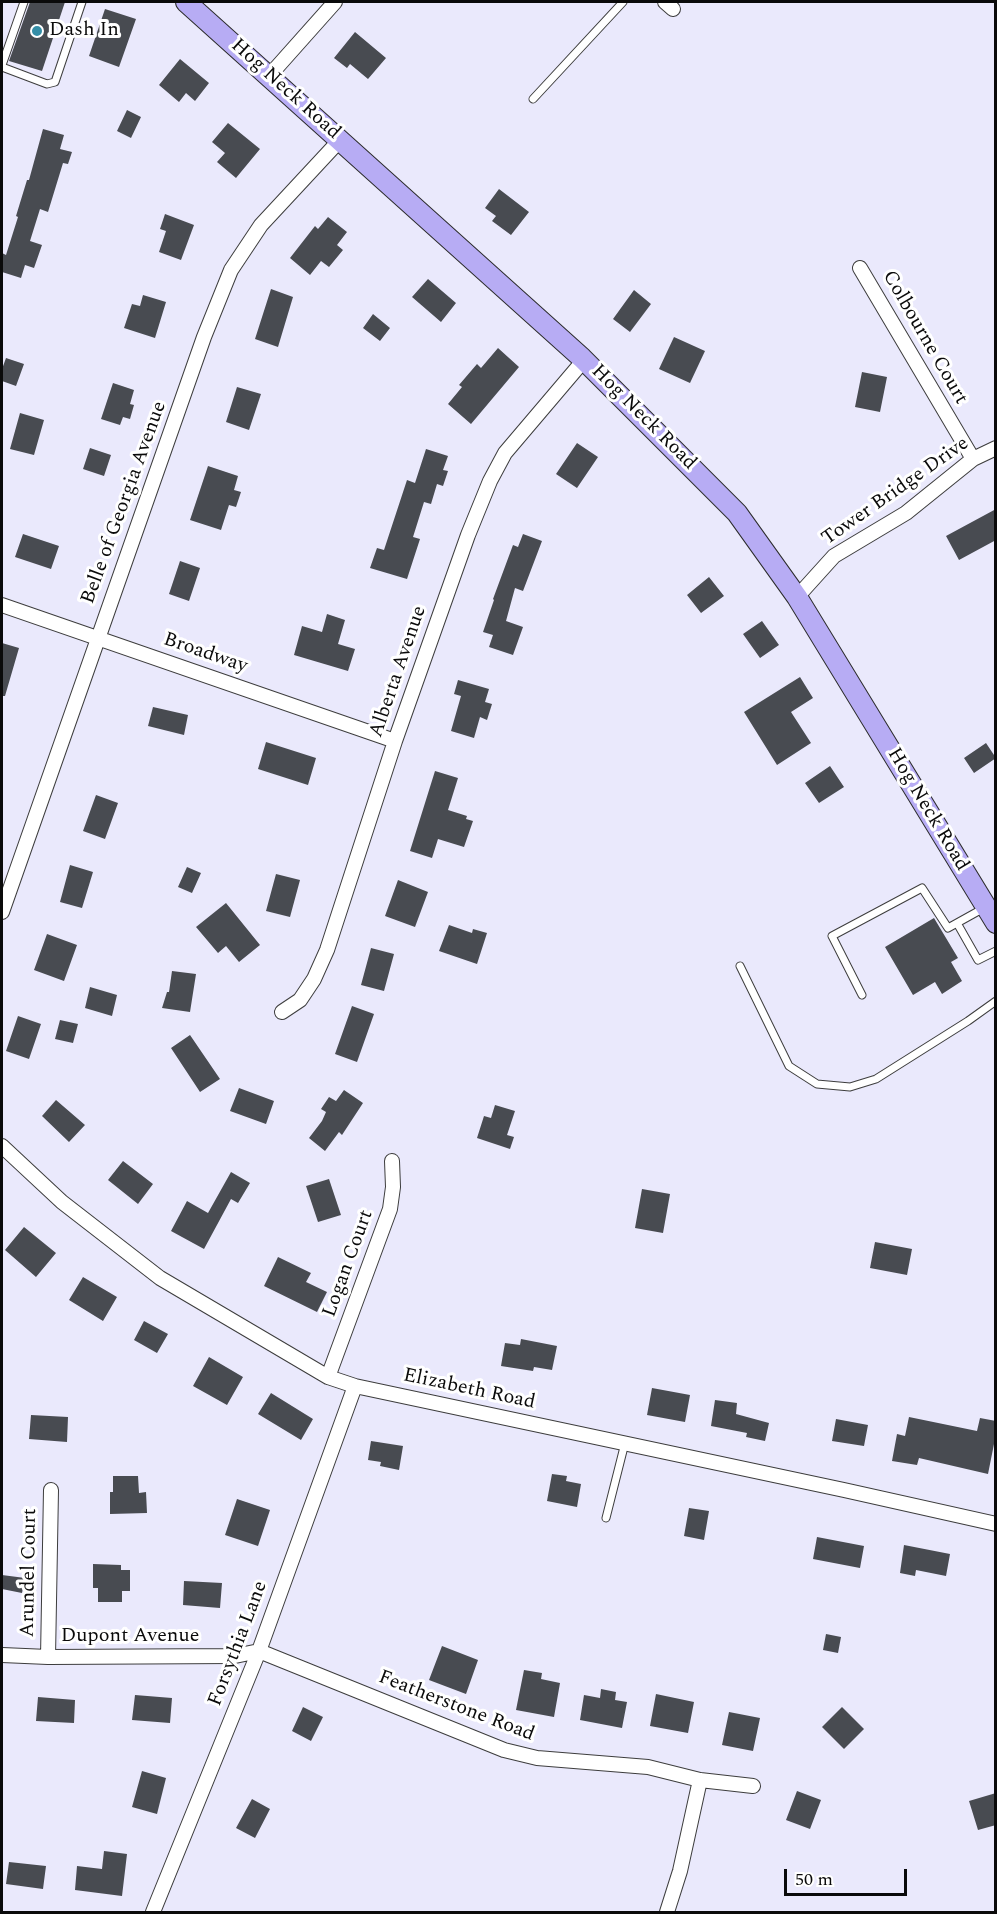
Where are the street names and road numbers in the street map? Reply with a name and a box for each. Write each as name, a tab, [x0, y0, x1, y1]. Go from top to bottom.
street label: Hog Neck Road	[225, 34, 345, 146]
street label: Colbourne Court	[876, 267, 972, 409]
street label: Hog Neck Road	[585, 360, 701, 476]
street label: Belle of Georgia Avenue	[77, 398, 173, 608]
street label: Tower Bridge Drive	[818, 432, 974, 552]
street label: Alberta Avenue	[365, 603, 433, 741]
street label: Broadway	[160, 628, 250, 680]
street label: Hog Neck Road	[881, 744, 973, 876]
street label: Logan Court	[319, 1207, 379, 1321]
street label: Elizabeth Road	[401, 1364, 537, 1416]
street label: Arundel Court	[17, 1508, 43, 1638]
street label: Forsythia Lane	[204, 1578, 274, 1710]
street label: Dupont Avenue	[61, 1625, 199, 1649]
street label: Featherstone Road	[375, 1666, 537, 1748]

